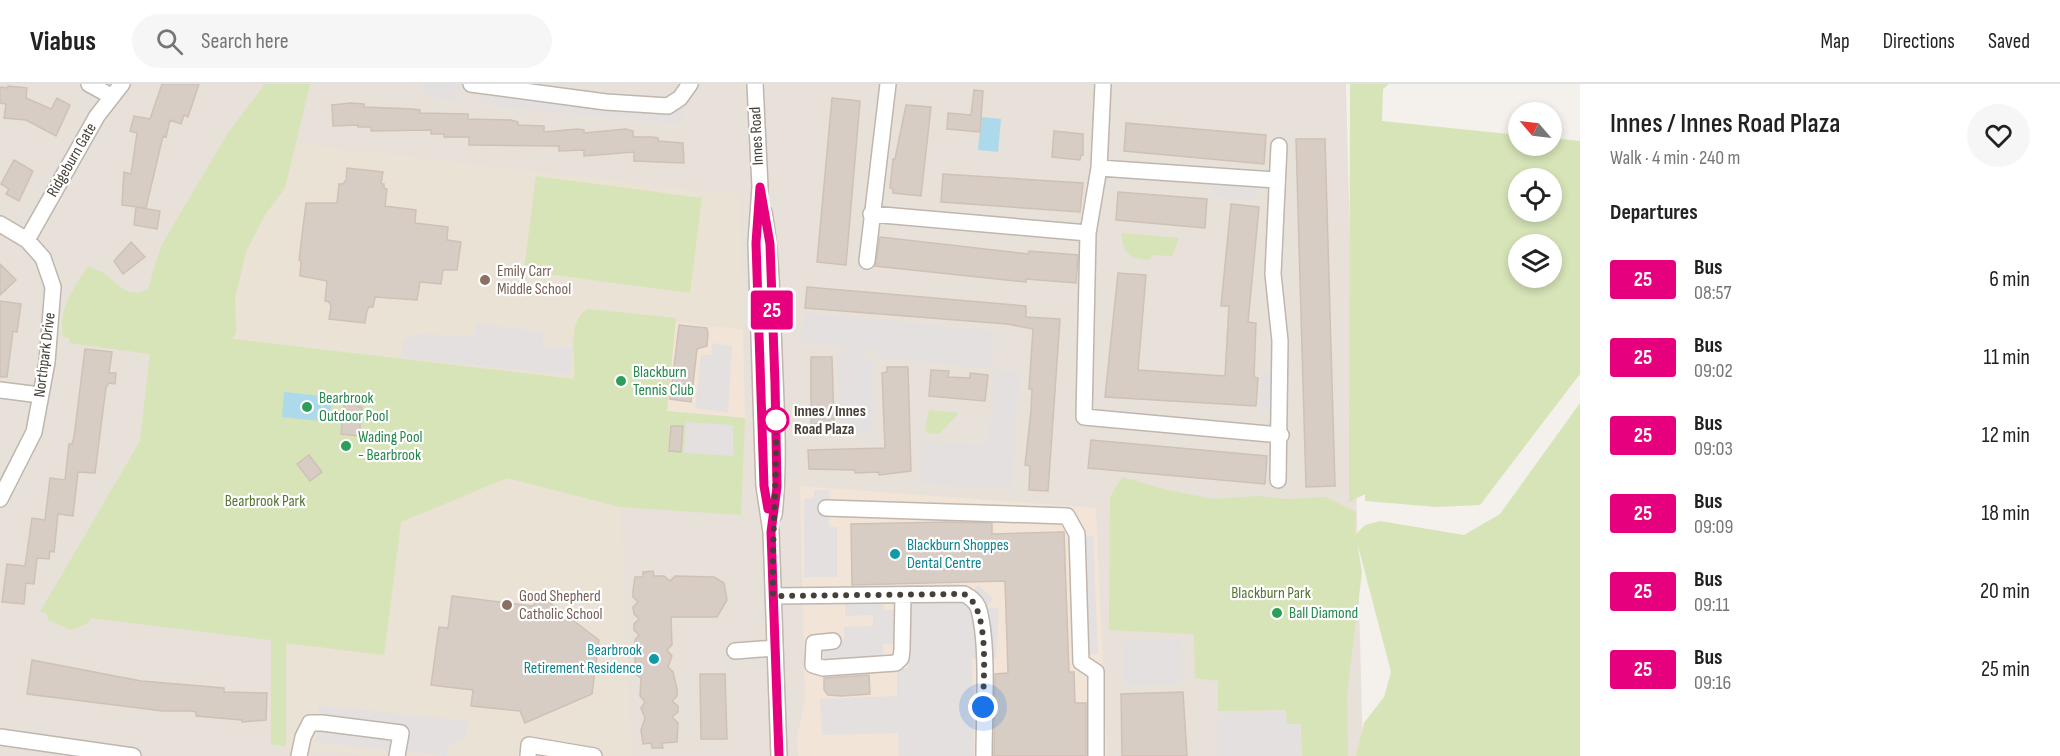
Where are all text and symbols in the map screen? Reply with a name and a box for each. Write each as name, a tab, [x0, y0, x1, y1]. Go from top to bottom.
search box	[132, 14, 552, 68]
text: Viabus	[30, 25, 96, 58]
icon: search	[153, 25, 186, 58]
text: Search here	[201, 28, 288, 55]
text: Map	[1820, 29, 1850, 54]
text: Directions	[1883, 29, 1955, 54]
text: Saved	[1988, 29, 2030, 54]
north arrow	[1508, 102, 1562, 156]
map controls	[1508, 102, 1562, 288]
button: heart	[1967, 104, 2030, 167]
street label: Innes Road	[746, 106, 768, 166]
text: Innes / Innes Road Plaza	[1610, 107, 1840, 140]
street label: Ridgeburn Gate	[43, 120, 101, 200]
text: Walk · 4 min · 240 m	[1610, 146, 1740, 170]
button: locate	[1508, 168, 1562, 222]
text: Departures	[1610, 199, 1698, 226]
button: layers	[1508, 234, 1562, 288]
text: Bus	[1694, 254, 1723, 281]
place label: Emily Carr Middle School	[497, 262, 571, 299]
text: 6 min	[1989, 266, 2030, 293]
text: 25	[1634, 267, 1652, 292]
marker: Emily Carr Middle School	[478, 273, 492, 287]
text: 08:57	[1694, 281, 1731, 305]
line badge: 25	[745, 290, 799, 330]
text: 25	[763, 298, 781, 323]
street label: Northpark Drive	[30, 312, 60, 398]
text: Bus	[1694, 332, 1723, 359]
text: 11 min	[1983, 344, 2030, 371]
text: 25	[1634, 345, 1652, 370]
text: 09:02	[1694, 359, 1733, 383]
place label: Blackburn Tennis Club	[633, 363, 694, 400]
marker: Blackburn Tennis Club	[614, 374, 628, 388]
place label: Bearbrook Outdoor Pool	[319, 389, 388, 426]
marker: Bearbrook Outdoor Pool	[300, 400, 314, 414]
place label: Innes / Innes Road Plaza	[794, 402, 866, 439]
marker: Innes / Innes Road Plaza	[763, 407, 789, 433]
text: Bus	[1694, 410, 1723, 437]
text: 12 min	[1982, 422, 2030, 449]
text: 25	[1634, 423, 1652, 448]
place label: Wading Pool - Bearbrook	[358, 428, 423, 465]
text: 09:03	[1694, 437, 1733, 461]
marker: Wading Pool - Bearbrook	[339, 439, 353, 453]
text: Bus	[1694, 488, 1723, 515]
park label: Bearbrook Park	[225, 492, 305, 511]
text: 18 min	[1982, 500, 2030, 527]
text: 25	[1634, 501, 1652, 526]
text: 09:09	[1694, 515, 1733, 539]
place label: Blackburn Shoppes Dental Centre	[907, 536, 1009, 573]
marker: Blackburn Shoppes Dental Centre	[888, 547, 902, 561]
text: Bus	[1694, 566, 1723, 593]
text: 20 min	[1980, 578, 2030, 605]
text: 25	[1634, 579, 1652, 604]
park label: Blackburn Park	[1231, 584, 1311, 603]
place label: Good Shepherd Catholic School	[519, 587, 603, 624]
text: 09:11	[1694, 593, 1730, 617]
marker: Good Shepherd Catholic School	[500, 598, 514, 612]
place label: Ball Diamond	[1289, 604, 1358, 623]
marker: Ball Diamond	[1270, 606, 1284, 620]
place label: Bearbrook Retirement Residence	[524, 641, 642, 678]
text: Bus	[1694, 644, 1723, 671]
marker: Bearbrook Retirement Residence	[647, 652, 661, 666]
text: 25 min	[1981, 656, 2030, 683]
text: 25	[1634, 657, 1652, 682]
text: 09:16	[1694, 671, 1731, 695]
your location	[968, 692, 998, 722]

